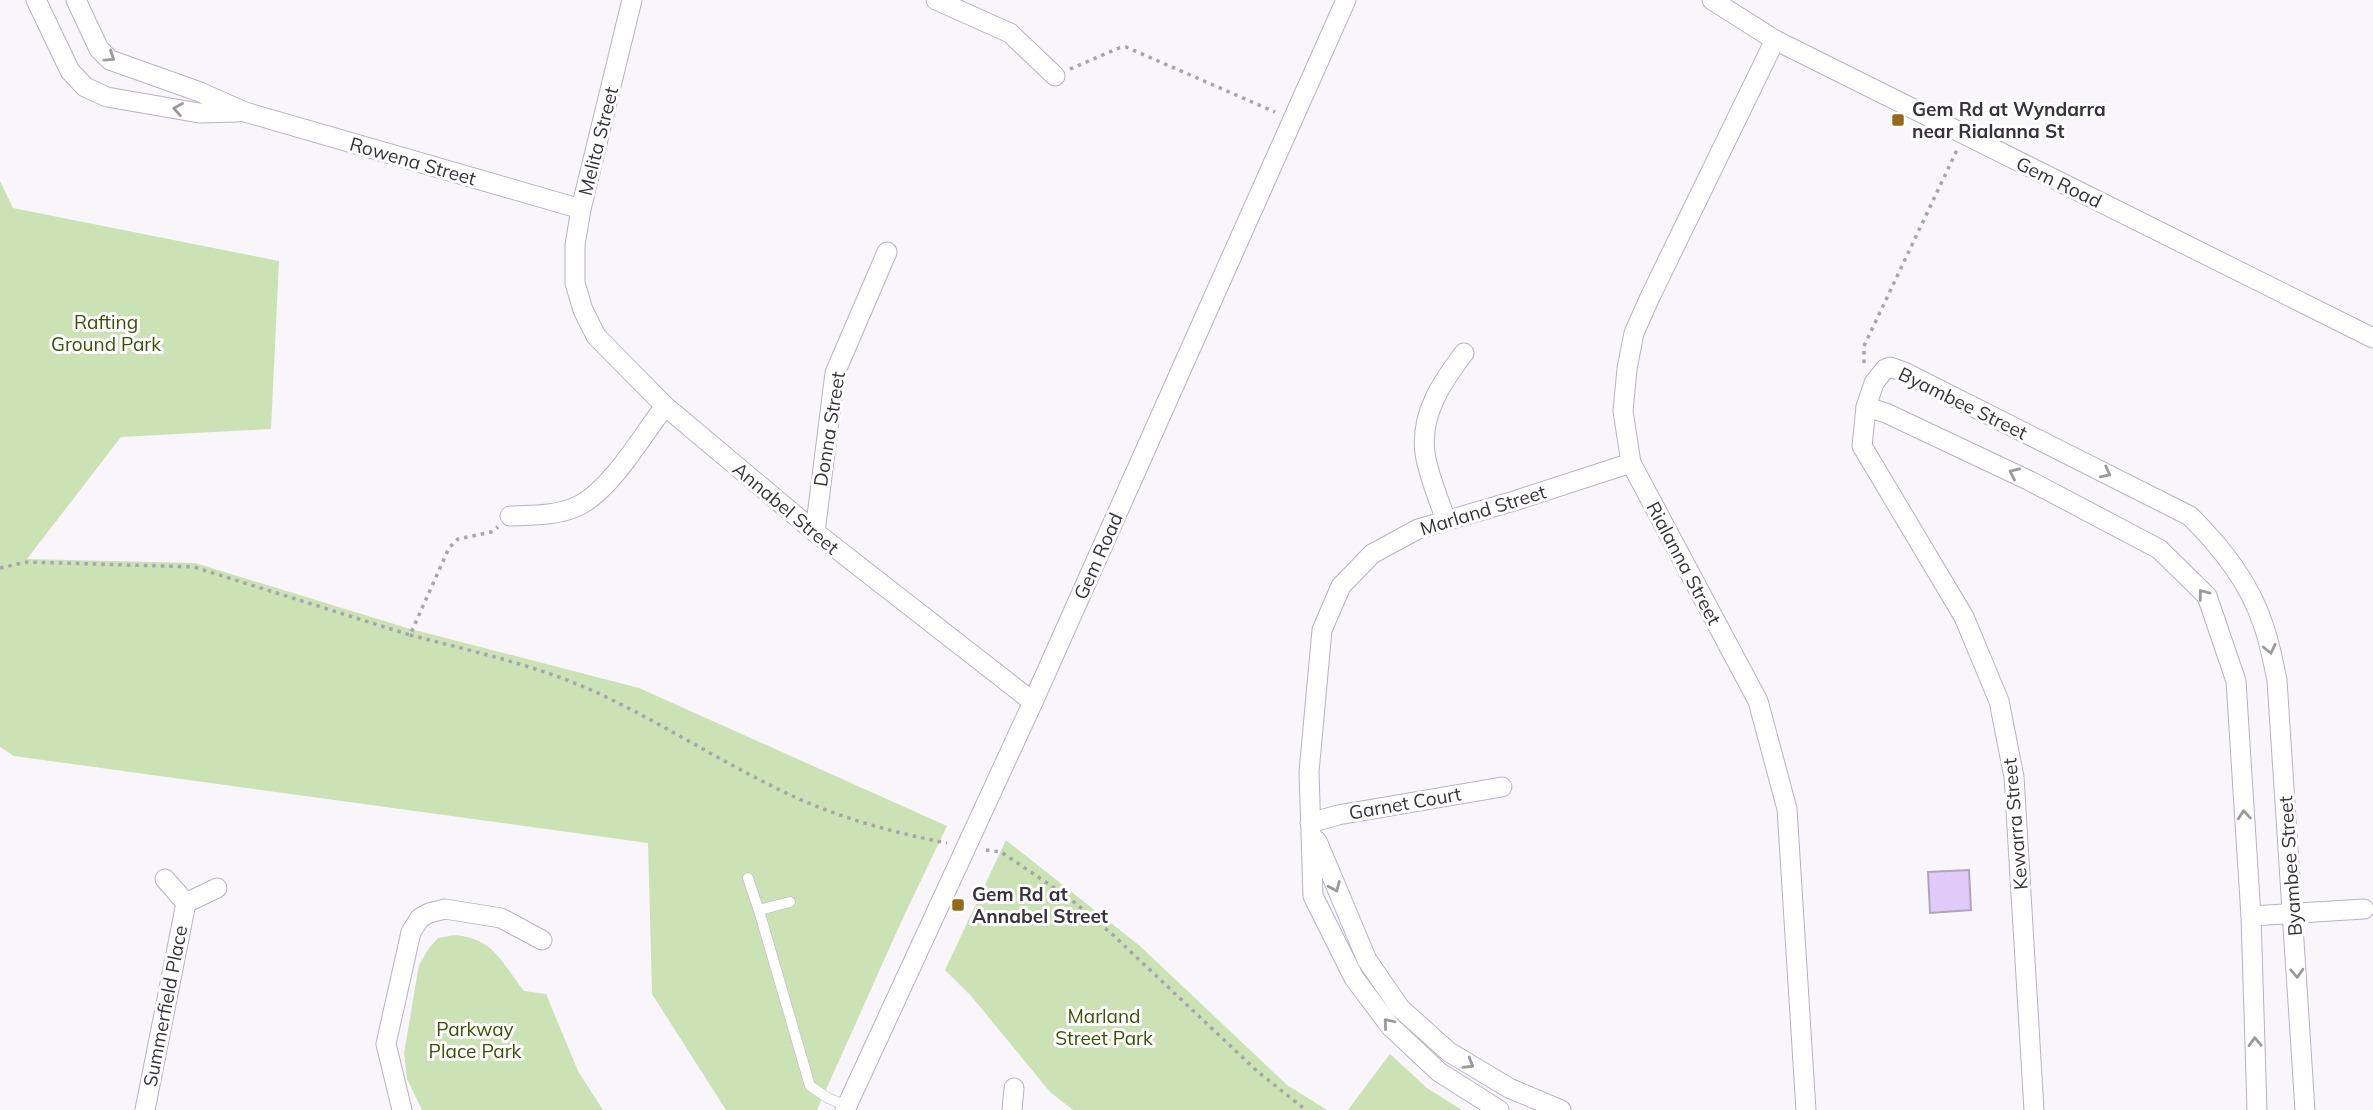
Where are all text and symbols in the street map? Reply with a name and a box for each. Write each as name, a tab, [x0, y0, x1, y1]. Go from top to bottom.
one-way arrow	[102, 49, 115, 61]
street label: Melita Street	[573, 84, 623, 198]
place label: Gem Rd at Wyndarra near Rialanna St	[1912, 97, 2106, 143]
one-way arrow	[172, 102, 183, 117]
marker: Gem Rd at Wyndarra near Rialanna St	[1890, 112, 1906, 128]
street label: Rowena Street	[347, 131, 479, 191]
street label: Gem Road	[2012, 151, 2106, 213]
park label: Rafting Ground Park	[51, 310, 161, 356]
street label: Byambee Street	[1895, 361, 2032, 445]
street label: Donna Street	[808, 369, 850, 488]
street label: Annabel Street	[728, 457, 844, 560]
one-way arrow	[2098, 465, 2111, 479]
one-way arrow	[2009, 467, 2021, 481]
street label: Marland Street	[1417, 479, 1549, 541]
street label: Rialanna Street	[1641, 497, 1727, 629]
street label: Gem Road	[1068, 509, 1128, 603]
one-way arrow	[2199, 590, 2211, 602]
one-way arrow	[2261, 643, 2276, 655]
street label: Kewarra Street	[1997, 757, 2033, 891]
street label: Garnet Court	[1347, 781, 1463, 825]
street label: Byambee Street	[2273, 795, 2307, 937]
one-way arrow	[2237, 809, 2252, 820]
one-way arrow	[1327, 880, 1341, 892]
place label: Gem Rd at Annabel Street	[972, 882, 1108, 928]
marker: Gem Rd at Annabel Street	[950, 897, 966, 913]
street label: Summerfield Place	[138, 923, 192, 1089]
one-way arrow	[2289, 968, 2304, 979]
park label: Marland Street Park	[1055, 1004, 1153, 1050]
park label: Parkway Place Park	[429, 1017, 522, 1063]
one-way arrow	[1384, 1018, 1396, 1031]
one-way arrow	[2247, 1036, 2263, 1047]
one-way arrow	[1462, 1056, 1475, 1069]

